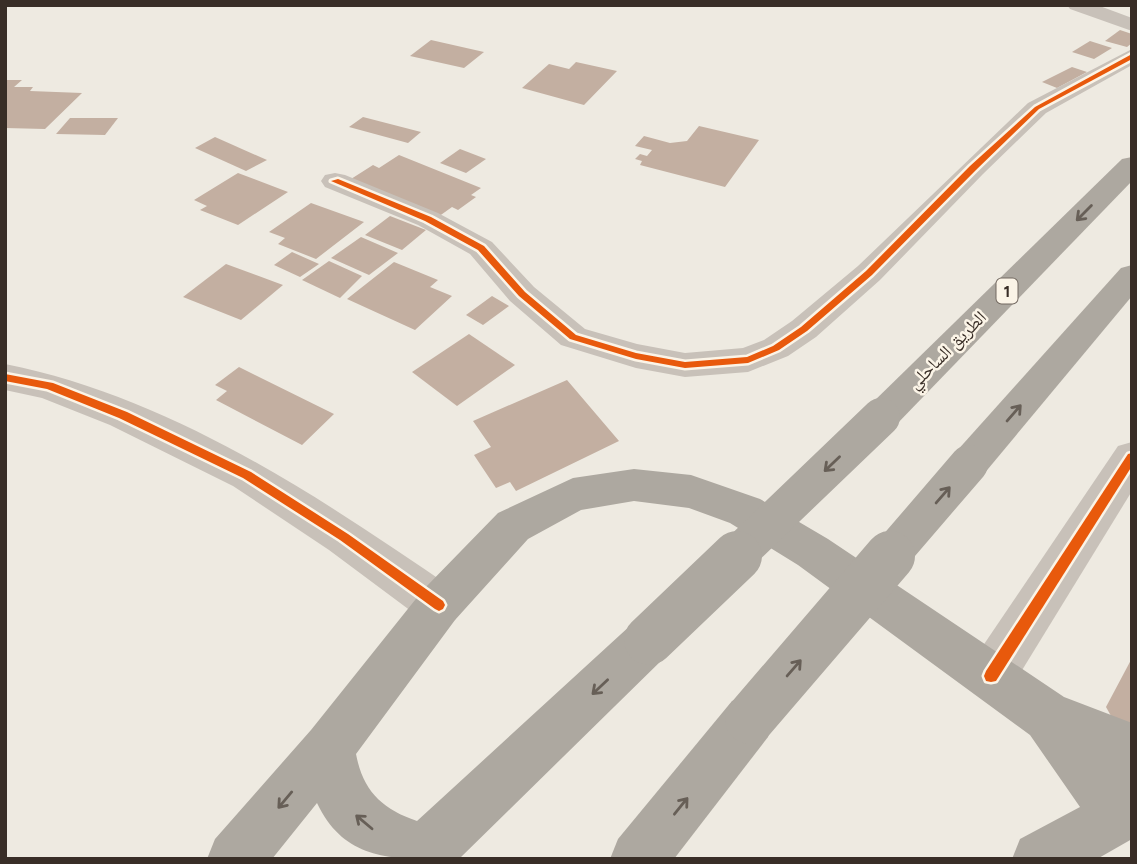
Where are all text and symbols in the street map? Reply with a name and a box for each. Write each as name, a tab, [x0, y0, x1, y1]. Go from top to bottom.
one-way arrow	[1075, 205, 1092, 222]
road number: 1	[996, 278, 1018, 304]
street label: الطريق الساحلي	[903, 306, 993, 396]
one-way arrow	[1006, 404, 1022, 422]
one-way arrow	[824, 456, 841, 473]
one-way arrow	[935, 486, 951, 504]
one-way arrow	[786, 659, 802, 677]
one-way arrow	[592, 678, 609, 695]
one-way arrow	[277, 791, 293, 809]
one-way arrow	[673, 797, 688, 815]
one-way arrow	[356, 814, 374, 830]

